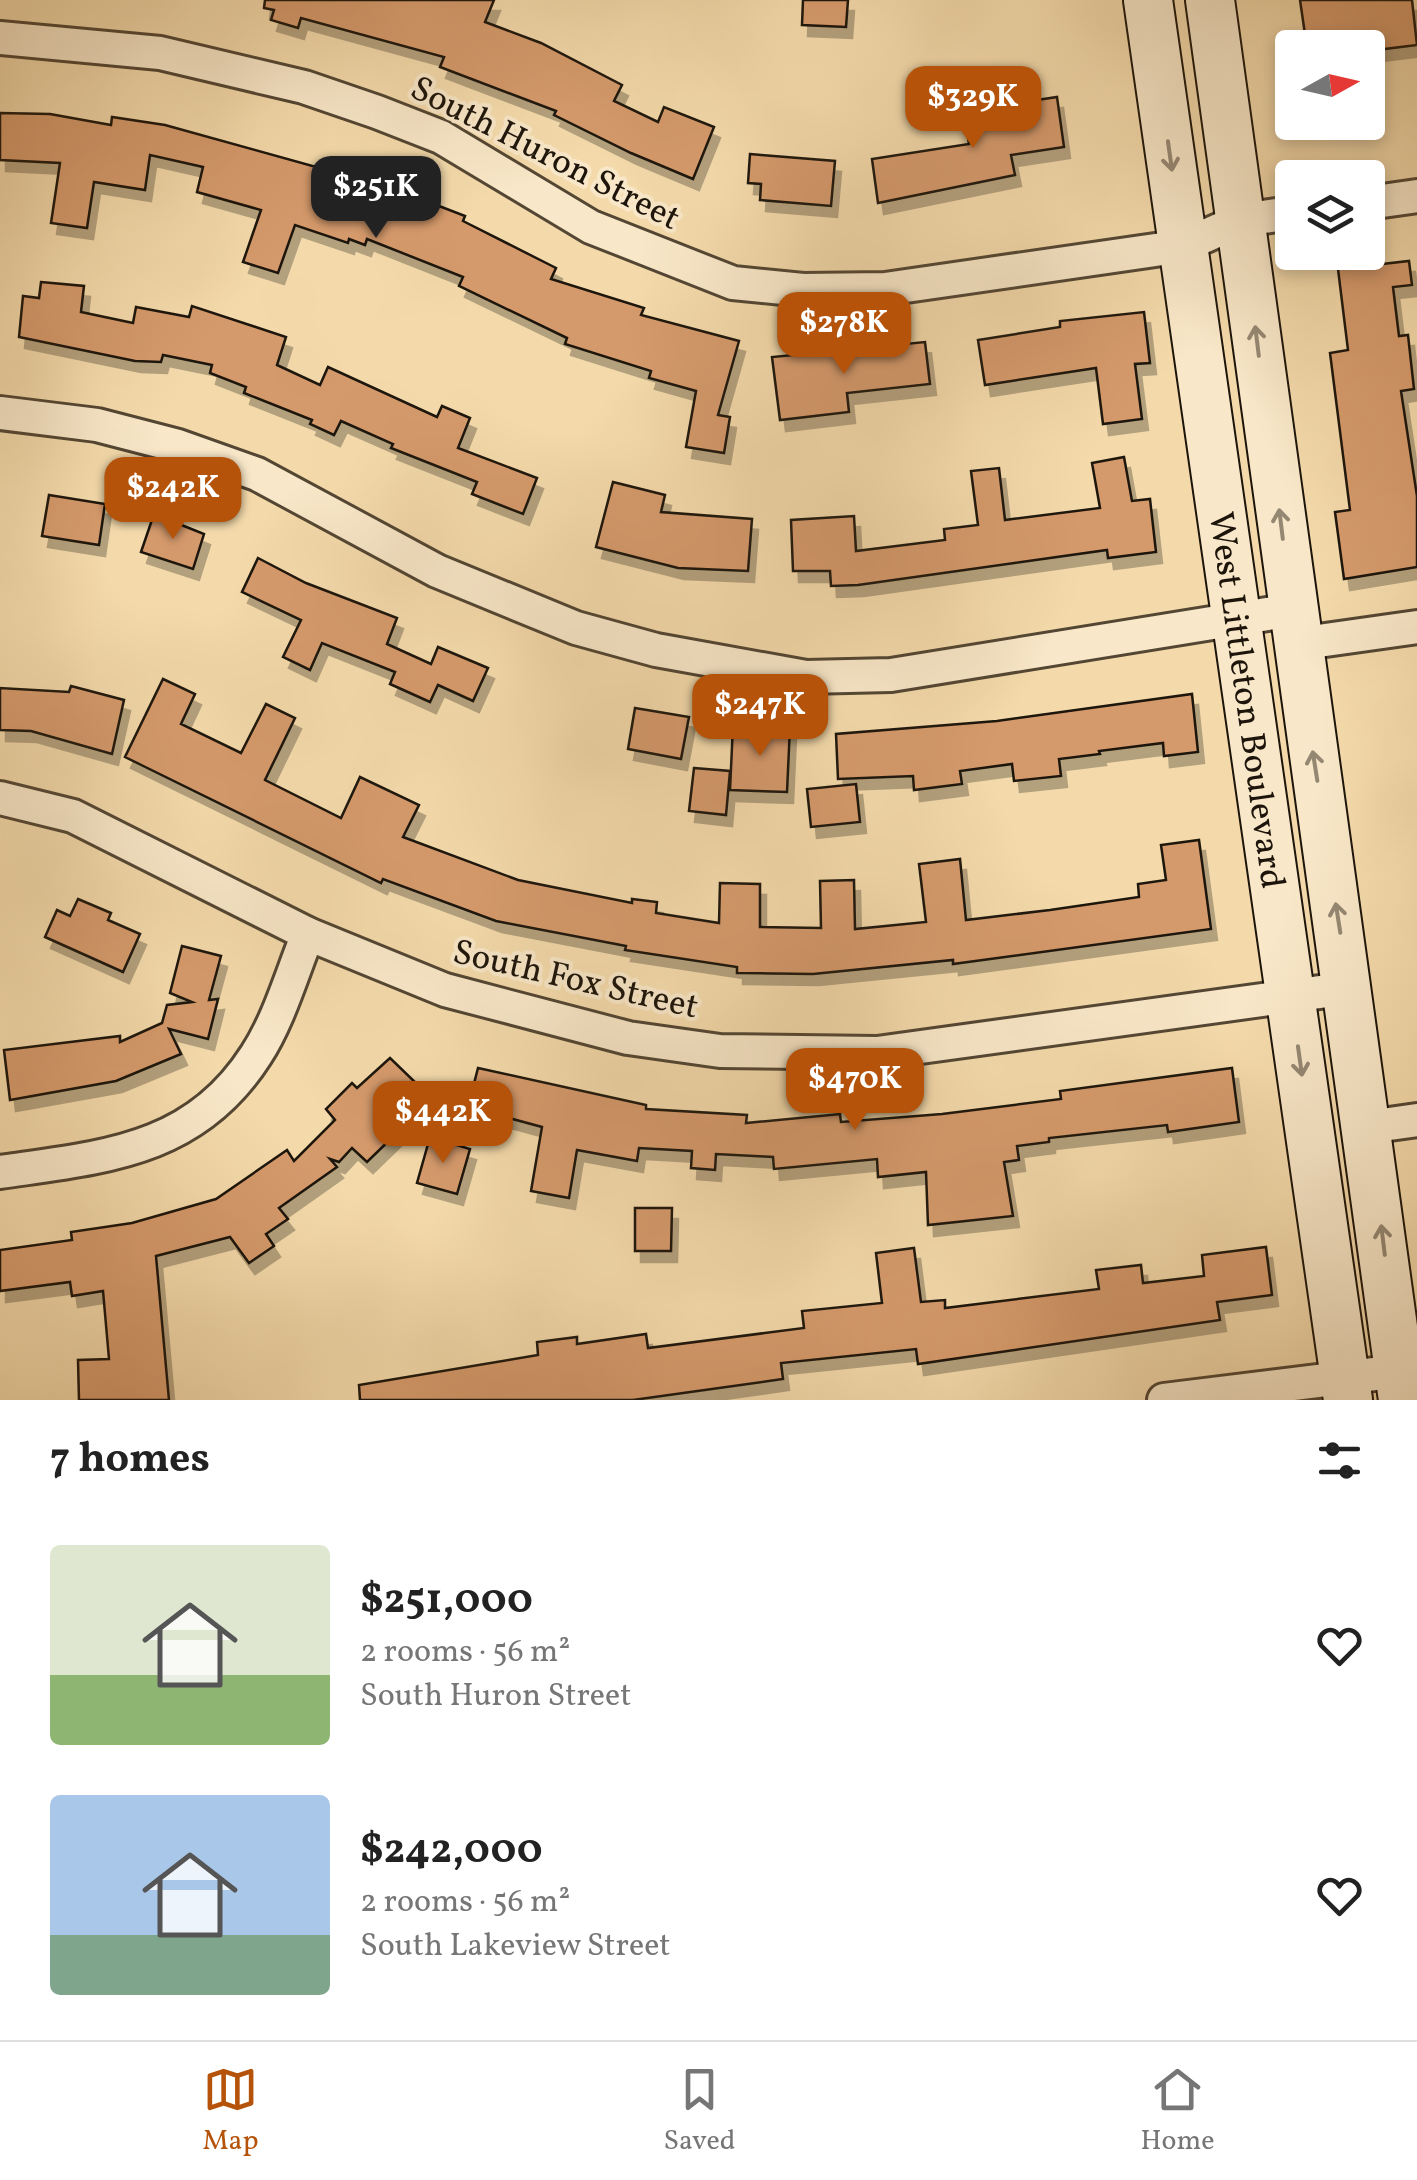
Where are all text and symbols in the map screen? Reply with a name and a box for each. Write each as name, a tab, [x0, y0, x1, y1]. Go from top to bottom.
north arrow	[1275, 30, 1385, 140]
map controls	[1275, 30, 1385, 270]
street label: South Huron Street	[401, 66, 688, 243]
pin: $329K	[903, 66, 1043, 151]
text: $329K	[927, 76, 1019, 120]
one-way arrow	[1161, 139, 1180, 172]
pin: $251K	[306, 156, 446, 241]
button: layers	[1275, 160, 1385, 270]
text: $251K	[333, 166, 419, 210]
pin: $278K	[774, 292, 914, 377]
text: $278K	[799, 302, 889, 346]
one-way arrow	[1247, 325, 1265, 357]
pin: $242K	[103, 457, 243, 542]
text: $242K	[126, 467, 220, 511]
one-way arrow	[1271, 508, 1289, 540]
street label: West Littleton Boulevard	[1195, 509, 1295, 892]
pin: $247K	[690, 674, 830, 759]
text: $247K	[714, 684, 806, 728]
one-way arrow	[1305, 750, 1324, 782]
one-way arrow	[1328, 902, 1347, 935]
street label: South Fox Street	[448, 929, 703, 1032]
one-way arrow	[1292, 1044, 1310, 1076]
pin: $470K	[785, 1048, 925, 1133]
text: $470K	[808, 1058, 902, 1102]
pin: $442K	[373, 1081, 513, 1166]
text: $442K	[395, 1091, 491, 1135]
one-way arrow	[1373, 1224, 1391, 1257]
text: 7 homes	[50, 1431, 210, 1490]
icon: filters	[1312, 1433, 1367, 1488]
text: $251,000	[360, 1572, 533, 1631]
icon: home	[130, 1585, 250, 1705]
icon: heart	[1312, 1618, 1367, 1673]
text: 2 rooms · 56 m²	[360, 1631, 570, 1675]
text: South Huron Street	[360, 1675, 631, 1719]
text: $242,000	[360, 1822, 543, 1881]
icon: home	[130, 1835, 250, 1955]
icon: heart	[1312, 1868, 1367, 1923]
text: 2 rooms · 56 m²	[360, 1881, 570, 1925]
text: South Lakeview Street	[360, 1925, 671, 1969]
tab: Map	[202, 2062, 259, 2161]
tab: Saved	[663, 2062, 736, 2161]
tab: Home	[1140, 2062, 1215, 2161]

